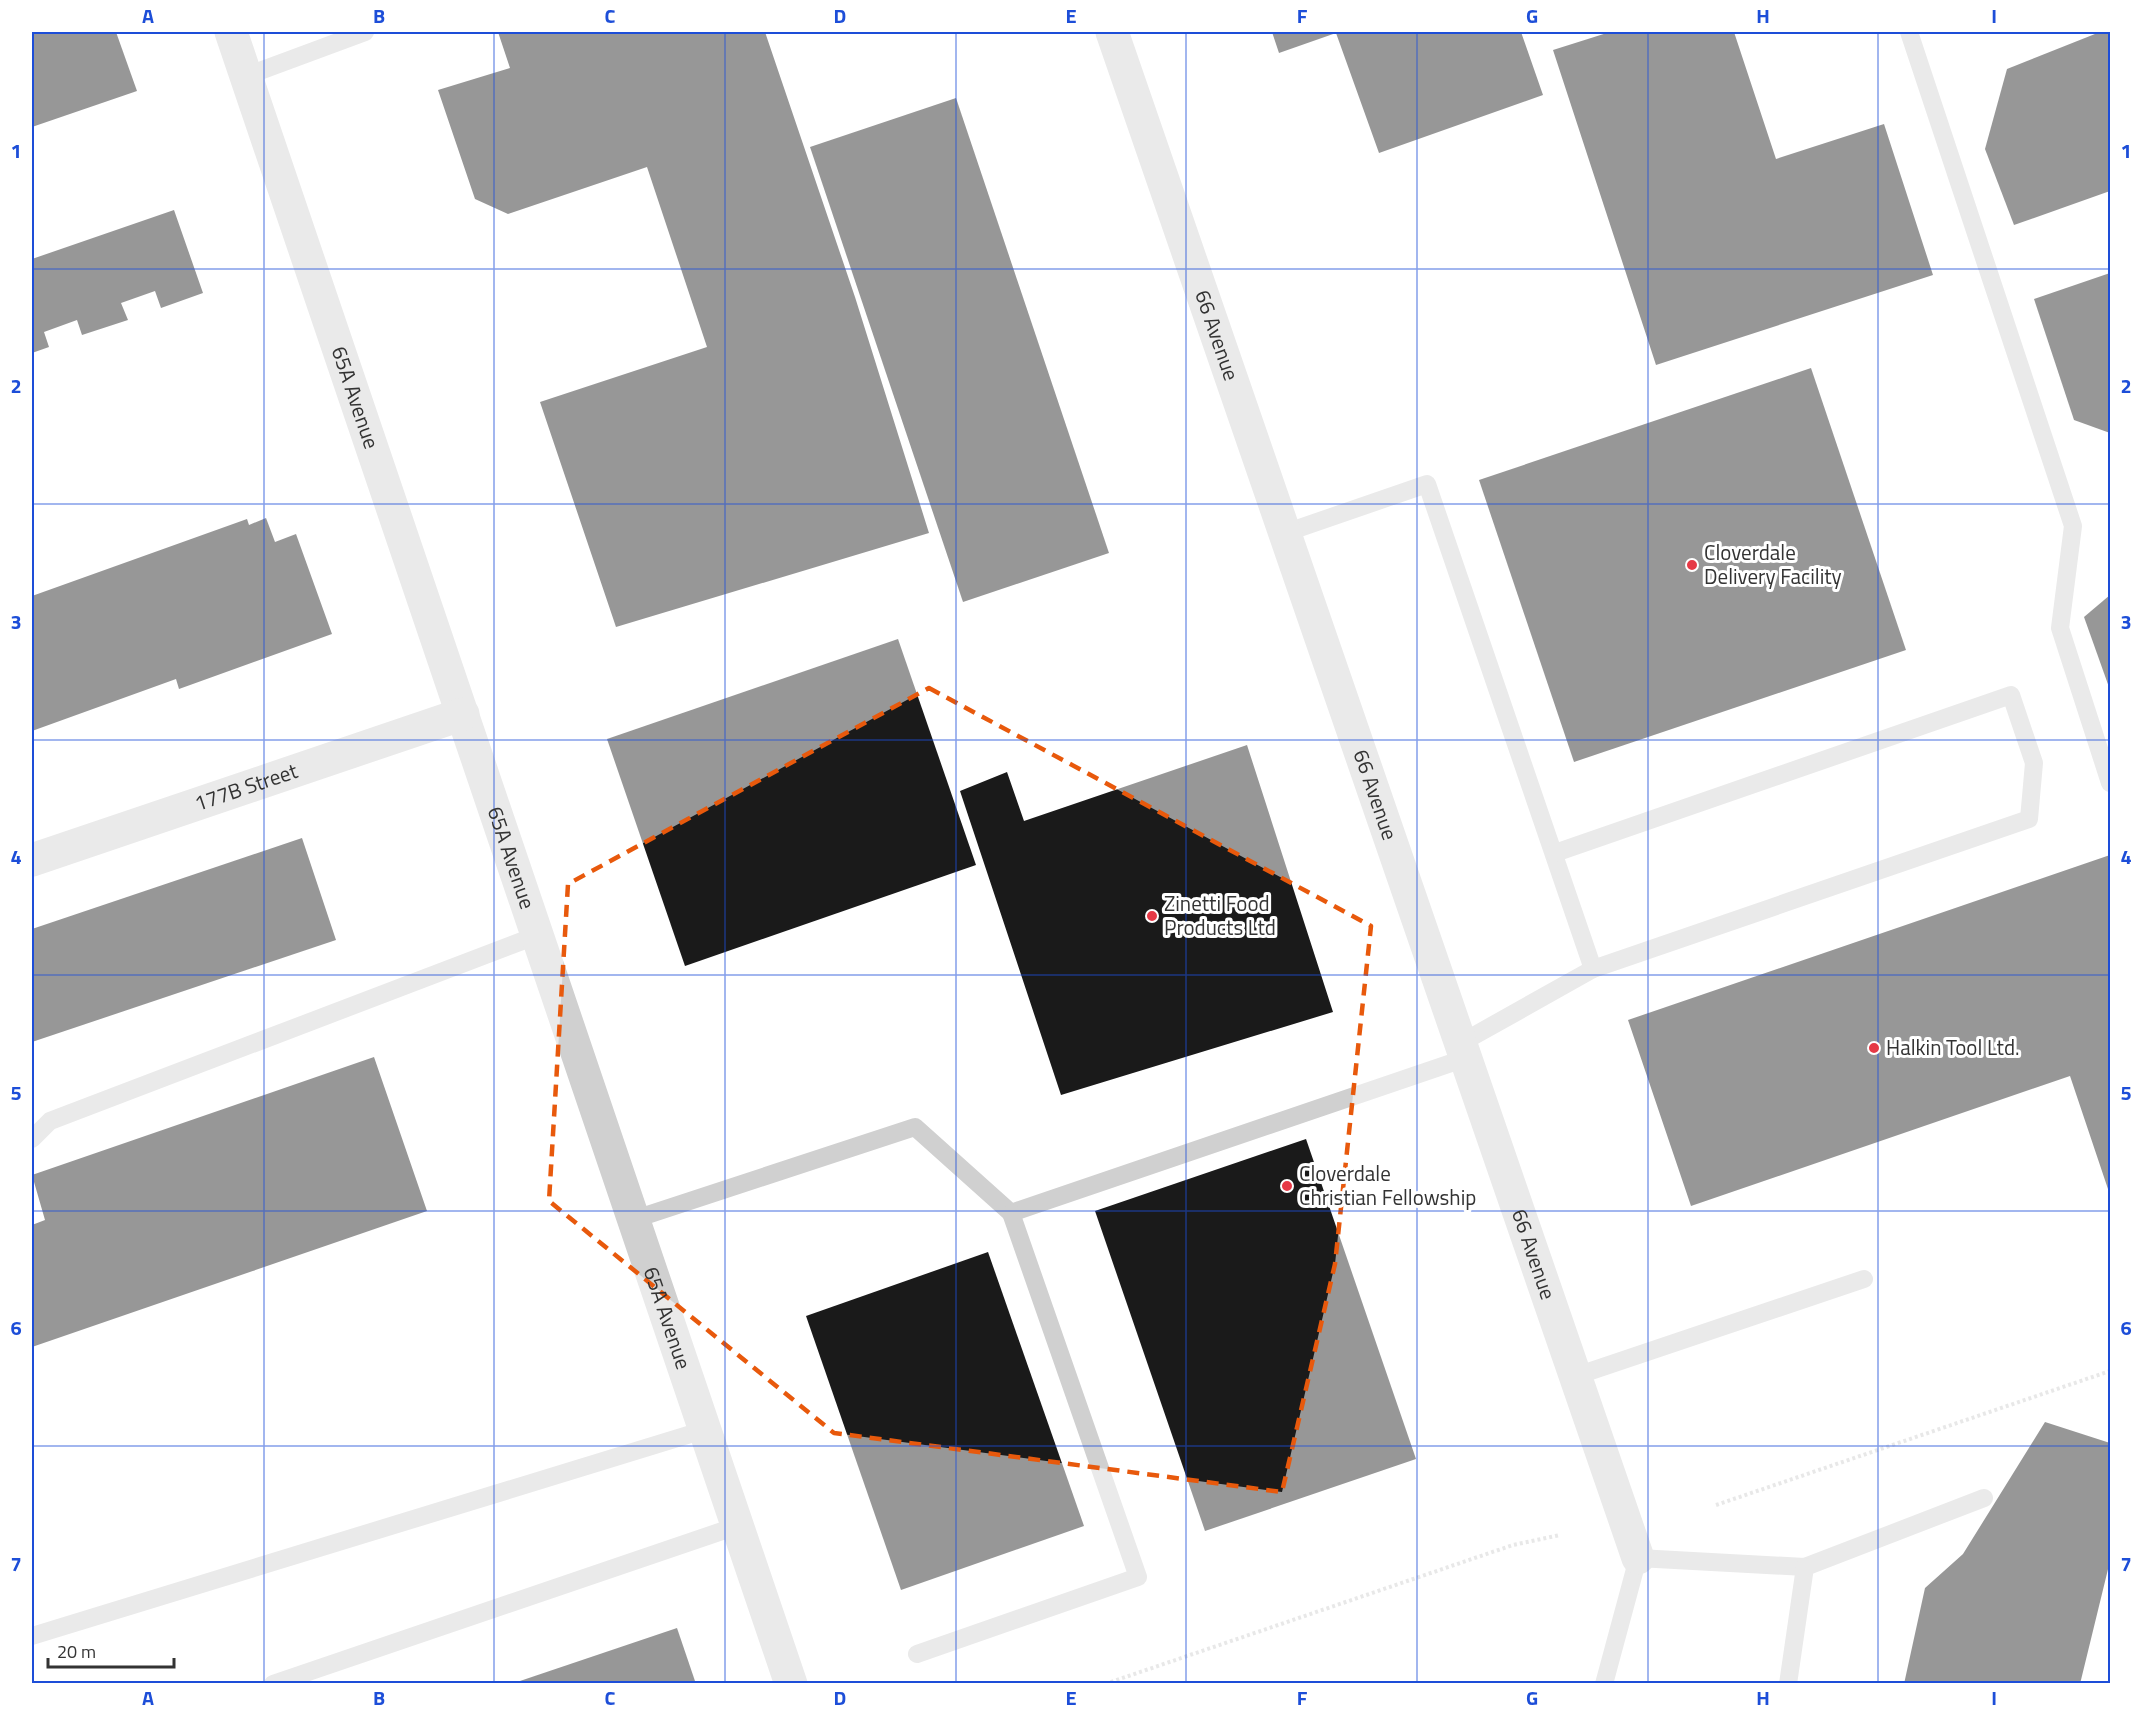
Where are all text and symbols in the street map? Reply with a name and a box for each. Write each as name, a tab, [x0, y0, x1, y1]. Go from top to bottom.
text: A	[142, 0, 154, 31]
text: B	[373, 0, 385, 31]
text: C	[605, 0, 616, 31]
text: D	[834, 0, 846, 31]
text: E	[1065, 0, 1077, 31]
text: F	[1297, 0, 1308, 31]
text: G	[1526, 0, 1538, 31]
text: H	[1756, 0, 1770, 31]
text: I	[1991, 0, 1997, 31]
text: 1	[10, 135, 22, 166]
text: 1	[2120, 135, 2132, 166]
street label: 66 Avenue	[1187, 286, 1248, 385]
street label: 65A Avenue	[324, 342, 388, 453]
text: 2	[10, 370, 22, 401]
text: 2	[2120, 370, 2132, 401]
place label: Cloverdale Delivery Facility	[1704, 536, 1842, 592]
marker: Cloverdale Delivery Facility	[1685, 558, 1699, 572]
text: 3	[10, 606, 22, 637]
text: 3	[2120, 606, 2132, 637]
street label: 66 Avenue	[1346, 745, 1406, 844]
street label: 177B Street	[190, 754, 302, 819]
street label: 65A Avenue	[480, 802, 544, 913]
text: 4	[10, 841, 22, 872]
text: 4	[2120, 841, 2132, 872]
place label: Zinetti Food Products Ltd	[1164, 887, 1276, 943]
marker: Zinetti Food Products Ltd	[1145, 909, 1159, 923]
place label: Halkin Tool Ltd.	[1886, 1031, 2020, 1063]
marker: Halkin Tool Ltd.	[1867, 1041, 1881, 1055]
text: 5	[10, 1077, 22, 1108]
text: 5	[2120, 1077, 2132, 1108]
place label: Cloverdale Christian Fellowship	[1299, 1157, 1476, 1213]
marker: Cloverdale Christian Fellowship	[1280, 1179, 1294, 1193]
street label: 66 Avenue	[1504, 1205, 1565, 1304]
street label: 65A Avenue	[636, 1262, 700, 1373]
text: 6	[10, 1312, 22, 1343]
text: 6	[2120, 1312, 2132, 1343]
text: 7	[10, 1548, 22, 1579]
text: 7	[2120, 1548, 2132, 1579]
scale bar	[48, 1631, 174, 1669]
text: 20 m	[57, 1638, 96, 1665]
text: A	[142, 1682, 154, 1713]
text: B	[373, 1682, 385, 1713]
text: C	[605, 1682, 616, 1713]
text: D	[834, 1682, 846, 1713]
text: E	[1065, 1682, 1077, 1713]
text: F	[1297, 1682, 1308, 1713]
text: G	[1526, 1682, 1538, 1713]
text: H	[1756, 1682, 1770, 1713]
text: I	[1991, 1682, 1997, 1713]

